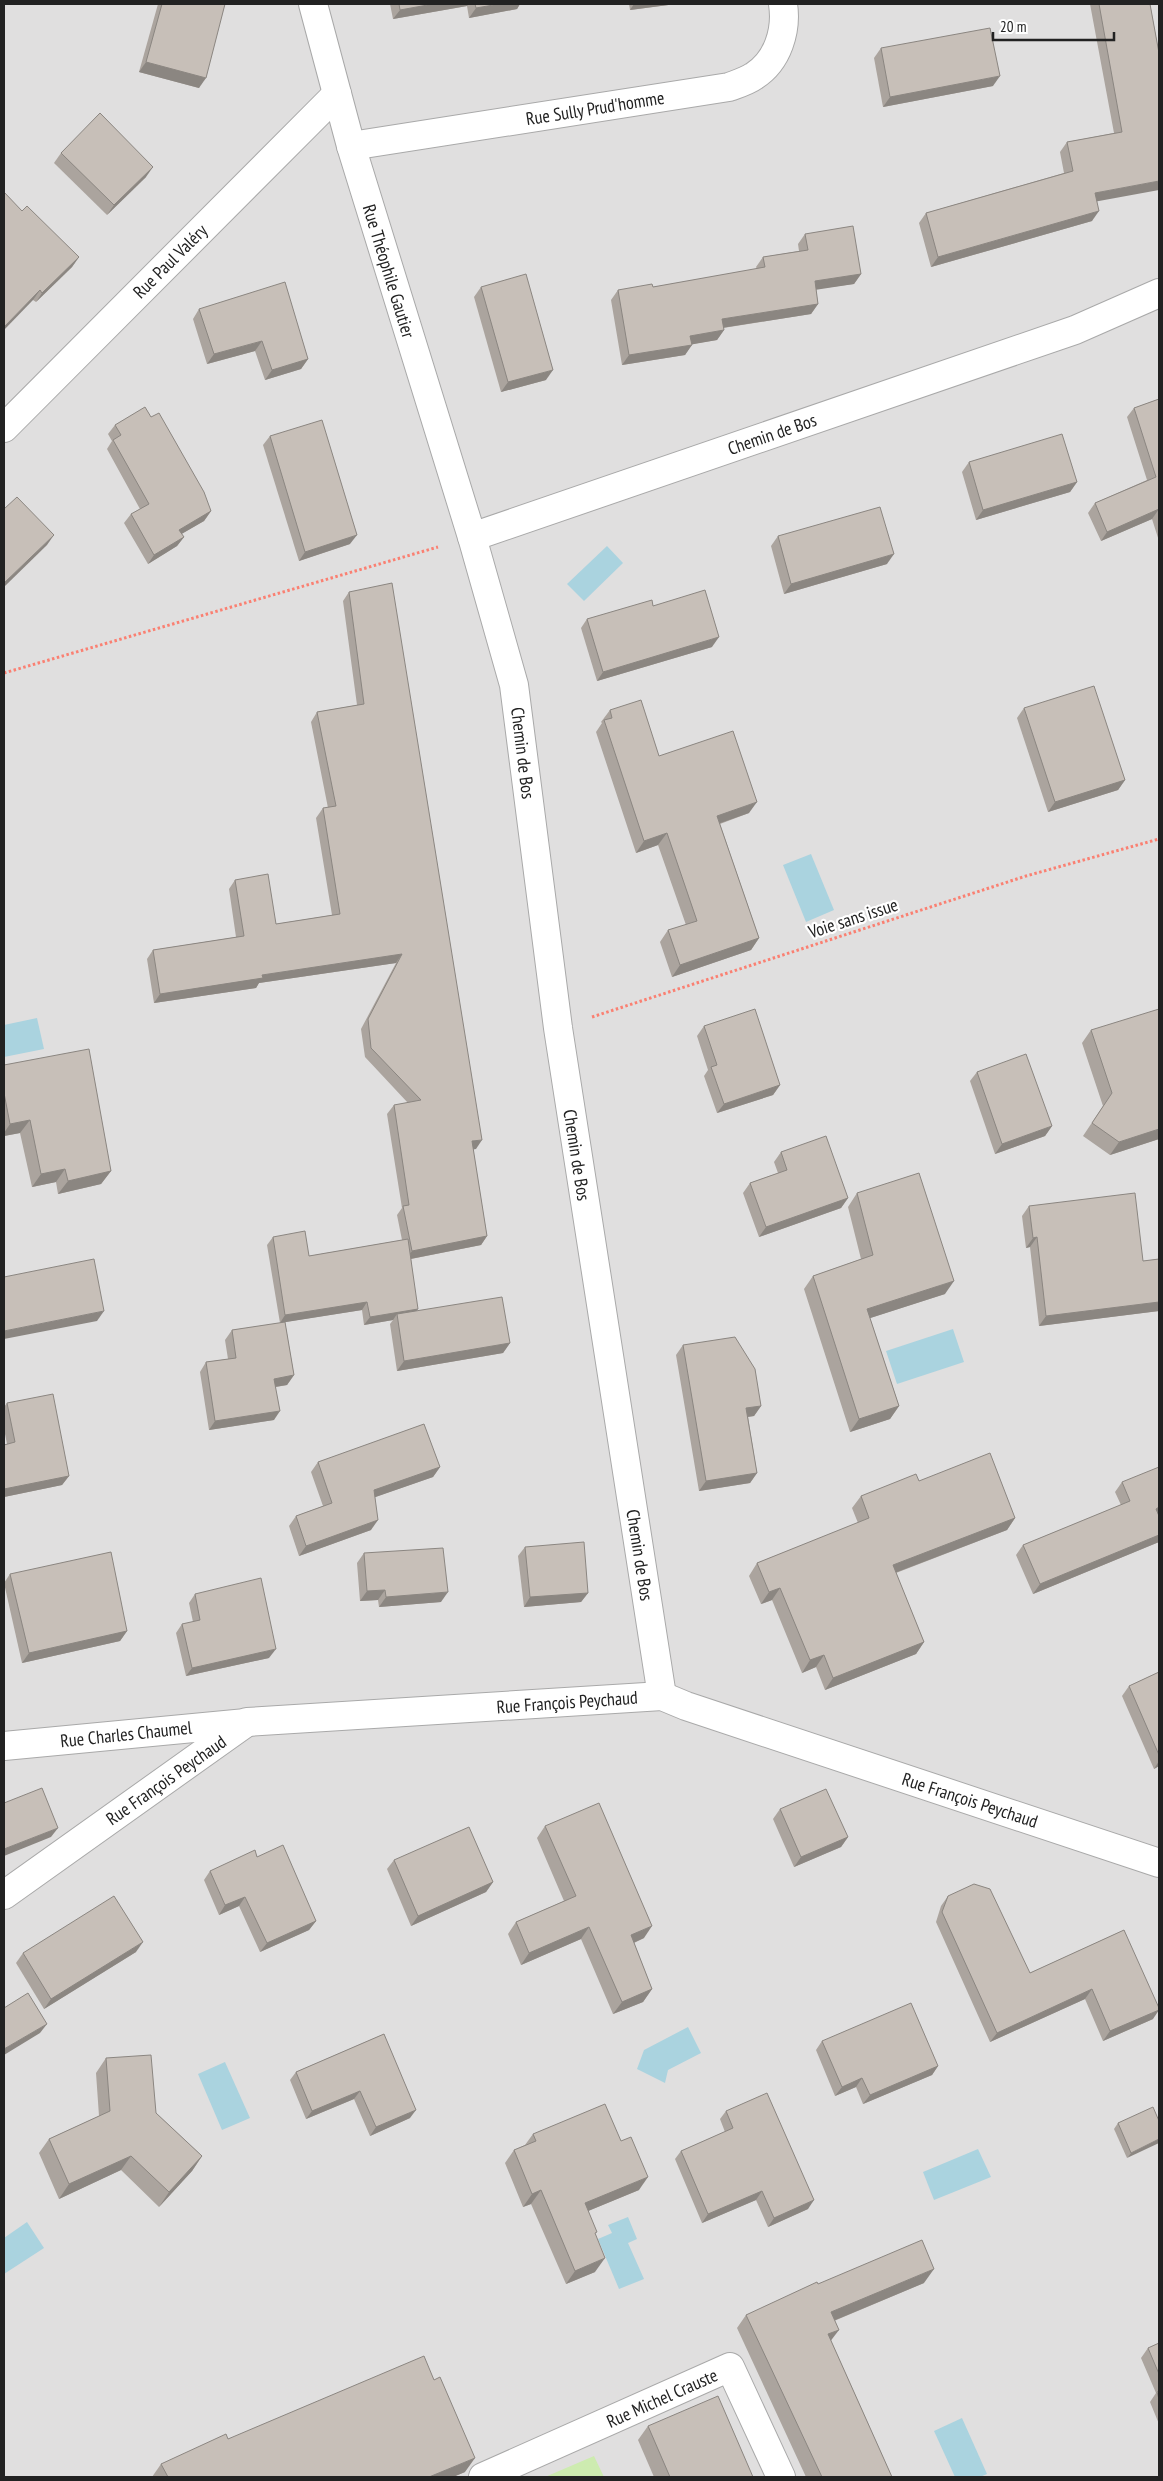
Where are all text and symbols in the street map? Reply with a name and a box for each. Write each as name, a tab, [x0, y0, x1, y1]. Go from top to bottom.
scale bar	[993, 10, 1114, 42]
text: 20 m	[1000, 17, 1026, 36]
street label: Rue Sully Prud'homme	[524, 86, 666, 130]
street label: Rue Théophile Gautier	[358, 201, 420, 341]
street label: Rue Paul Valéry	[128, 219, 212, 303]
street label: Chemin de Bos	[725, 408, 819, 460]
street label: Chemin de Bos	[506, 706, 540, 800]
street label: Voie sans issue	[804, 893, 901, 944]
street label: Chemin de Bos	[558, 1108, 596, 1202]
street label: Chemin de Bos	[621, 1508, 659, 1602]
street label: Rue François Peychaud	[496, 1686, 638, 1718]
street label: Rue Charles Chaumel	[59, 1716, 194, 1752]
street label: Rue François Peychaud	[101, 1730, 231, 1830]
street label: Rue François Peychaud	[899, 1767, 1041, 1833]
street label: Rue Michel Crauste	[603, 2363, 721, 2433]

